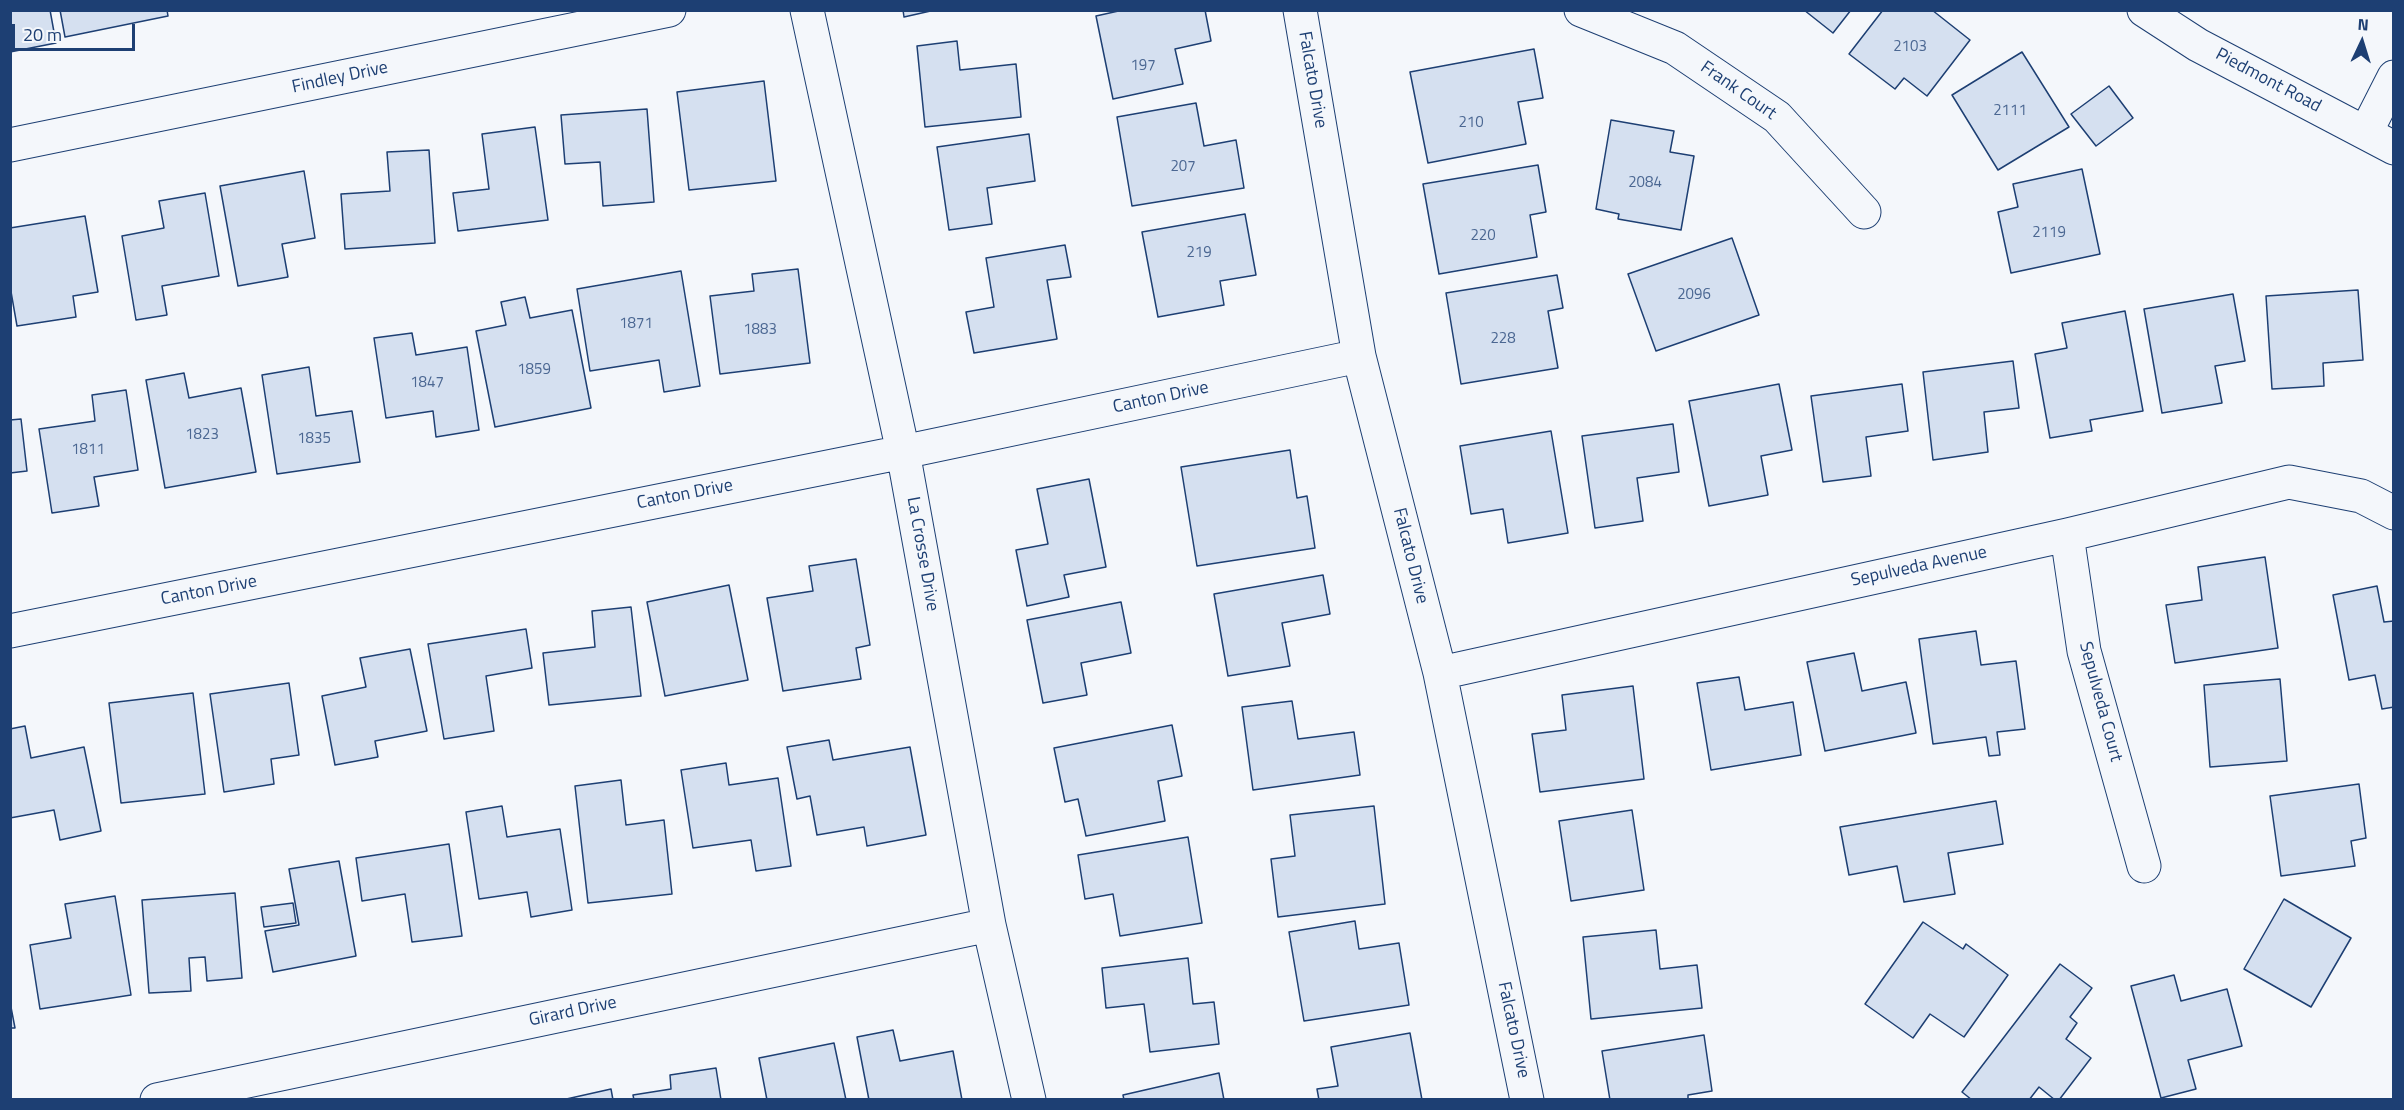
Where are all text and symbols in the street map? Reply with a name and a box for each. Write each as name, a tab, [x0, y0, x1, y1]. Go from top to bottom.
scale bar	[15, 12, 138, 50]
north arrow	[2332, 12, 2392, 72]
text: N	[2357, 12, 2370, 36]
text: 20 m	[23, 21, 62, 48]
street label: Falcato Drive	[1293, 30, 1331, 130]
house number: 2103	[1893, 38, 1927, 56]
street label: Piedmont Road	[2211, 44, 2325, 118]
street label: Findley Drive	[290, 57, 390, 99]
house number: 197	[1130, 57, 1156, 75]
street label: Frank Court	[1696, 57, 1780, 125]
house number: 2111	[1993, 102, 2027, 120]
house number: 210	[1458, 114, 1484, 132]
house number: 207	[1170, 158, 1196, 176]
house number: 2084	[1628, 174, 1662, 192]
house number: 2119	[2032, 224, 2066, 242]
house number: 220	[1470, 227, 1496, 245]
house number: 219	[1186, 244, 1212, 262]
house number: 2096	[1677, 286, 1711, 304]
house number: 1871	[619, 315, 653, 333]
house number: 1883	[743, 321, 777, 339]
house number: 228	[1490, 330, 1516, 348]
house number: 1859	[517, 361, 551, 379]
house number: 1847	[410, 374, 444, 392]
street label: Canton Drive	[1111, 377, 1211, 419]
house number: 1823	[185, 426, 219, 444]
house number: 1835	[297, 430, 331, 448]
house number: 1811	[71, 441, 105, 459]
street label: Canton Drive	[635, 475, 735, 515]
street label: La Crosse Drive	[901, 495, 943, 613]
street label: Falcato Drive	[1388, 506, 1432, 606]
street label: Sepulveda Avenue	[1849, 542, 1989, 592]
street label: Canton Drive	[159, 571, 259, 611]
street label: Sepulveda Court	[2074, 640, 2126, 764]
street label: Falcato Drive	[1492, 980, 1534, 1080]
street label: Girard Drive	[527, 992, 619, 1032]

